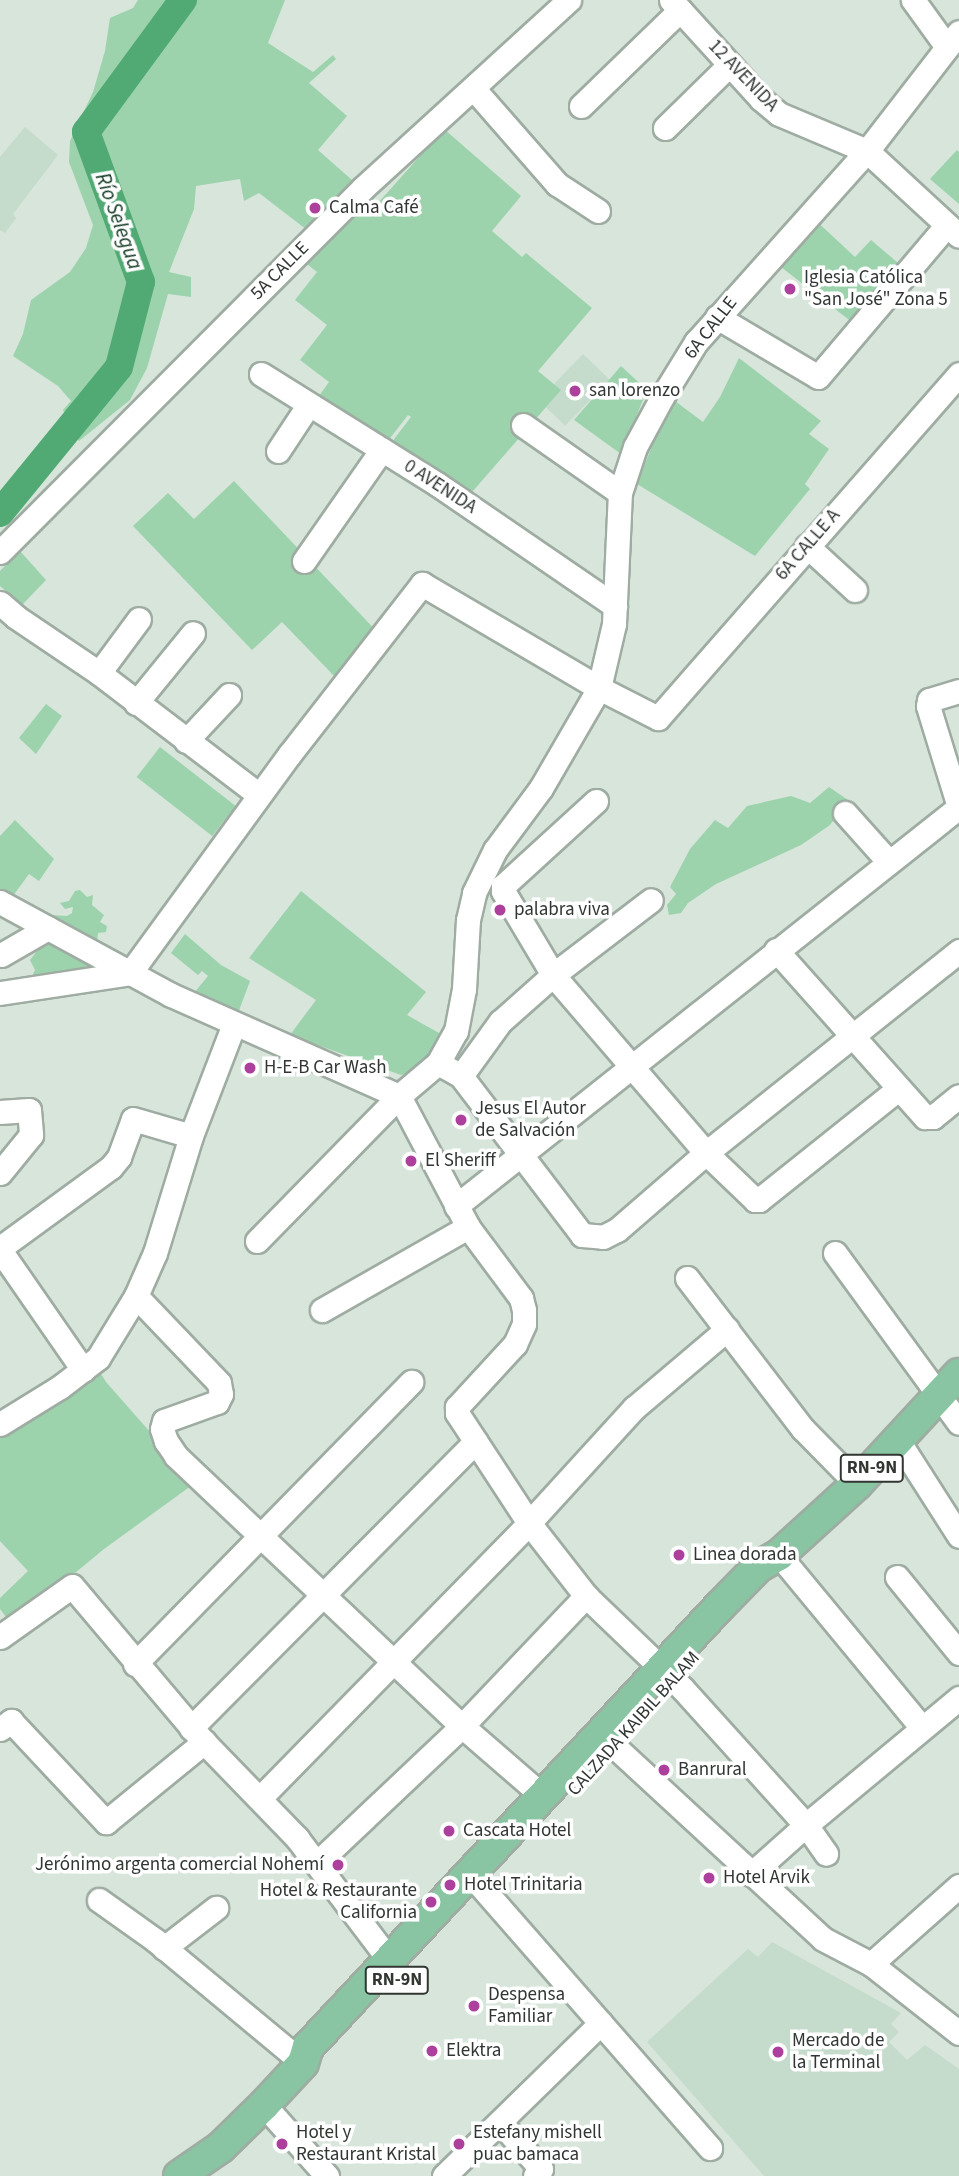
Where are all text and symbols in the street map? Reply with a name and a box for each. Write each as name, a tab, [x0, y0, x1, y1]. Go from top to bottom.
street label: 12 AVENIDA	[703, 35, 783, 117]
water label: Río Selegua	[90, 169, 148, 273]
place label: Calma Café	[329, 197, 419, 219]
marker: Calma Café	[307, 200, 323, 216]
street label: 5A CALLE	[246, 237, 314, 305]
place label: Iglesia Católica "San José" Zona 5	[804, 267, 948, 311]
marker: Iglesia Católica "San José" Zona 5	[782, 281, 798, 297]
street label: 6A CALLE	[679, 292, 743, 364]
place label: san lorenzo	[589, 380, 680, 402]
marker: san lorenzo	[567, 383, 583, 399]
street label: 0 AVENIDA	[399, 455, 481, 519]
street label: 6A CALLE A	[771, 505, 845, 585]
place label: palabra viva	[514, 899, 610, 921]
marker: palabra viva	[492, 902, 508, 918]
place label: H-E-B Car Wash	[264, 1057, 387, 1079]
marker: H-E-B Car Wash	[242, 1060, 258, 1076]
place label: Jesus El Autor de Salvación	[475, 1098, 586, 1142]
marker: Jesus El Autor de Salvación	[453, 1112, 469, 1128]
place label: El Sheriff	[425, 1150, 496, 1172]
marker: El Sheriff	[403, 1153, 419, 1169]
road number: RN-9N	[839, 1454, 905, 1483]
place label: Linea dorada	[693, 1544, 797, 1566]
marker: Linea dorada	[671, 1547, 687, 1563]
street label: CALZADA KAIBIL BALAM	[563, 1647, 705, 1801]
place label: Banrural	[678, 1759, 747, 1781]
marker: Banrural	[656, 1762, 672, 1778]
place label: Cascata Hotel	[463, 1820, 571, 1842]
marker: Cascata Hotel	[441, 1823, 457, 1839]
place label: Jerónimo argenta comercial Nohemí	[35, 1854, 324, 1876]
marker: Jerónimo argenta comercial Nohemí	[330, 1857, 346, 1873]
place label: Hotel Arvik	[723, 1867, 810, 1889]
marker: Hotel Arvik	[701, 1870, 717, 1886]
place label: Hotel Trinitaria	[464, 1874, 583, 1896]
marker: Hotel Trinitaria	[442, 1877, 458, 1893]
place label: Hotel & Restaurante California	[260, 1880, 417, 1924]
marker: Hotel & Restaurante California	[423, 1894, 439, 1910]
road number: RN-9N	[364, 1966, 430, 1994]
place label: Despensa Familiar	[488, 1984, 565, 2028]
marker: Despensa Familiar	[466, 1998, 482, 2014]
place label: Mercado de la Terminal	[792, 2030, 884, 2074]
place label: Elektra	[446, 2040, 501, 2062]
marker: Elektra	[424, 2043, 440, 2059]
marker: Mercado de la Terminal	[770, 2044, 786, 2060]
place label: Hotel y Restaurant Kristal	[296, 2122, 436, 2166]
place label: Estefany mishell puac bamaca	[473, 2122, 602, 2166]
marker: Hotel y Restaurant Kristal	[274, 2136, 290, 2152]
marker: Estefany mishell puac bamaca	[451, 2136, 467, 2152]

